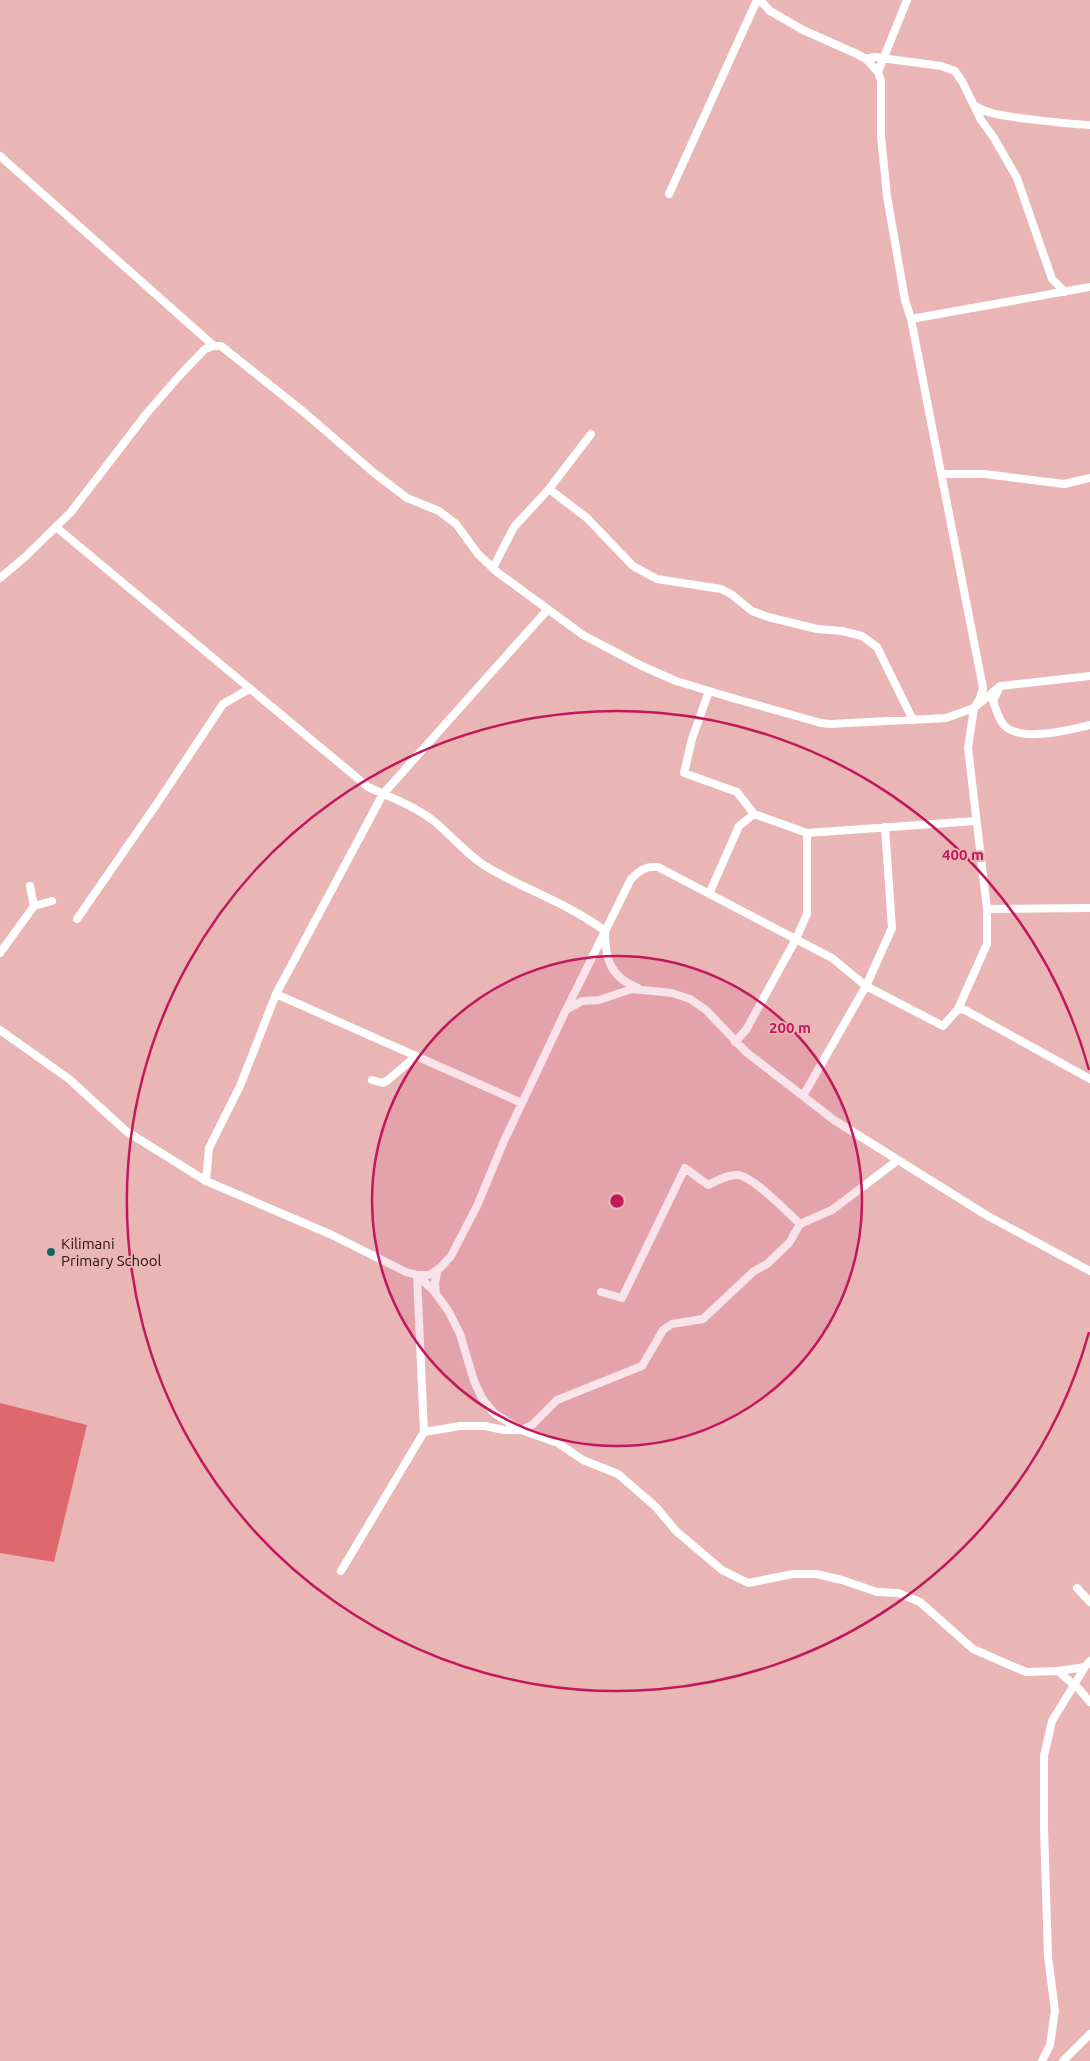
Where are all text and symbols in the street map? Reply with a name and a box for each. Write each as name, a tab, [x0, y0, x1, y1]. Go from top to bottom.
text: 400 m	[942, 846, 984, 863]
text: 200 m	[769, 1019, 811, 1036]
centre of rings	[608, 1192, 626, 1210]
place label: Kilimani Primary School	[61, 1235, 162, 1269]
marker: Kilimani Primary School	[45, 1246, 57, 1258]

